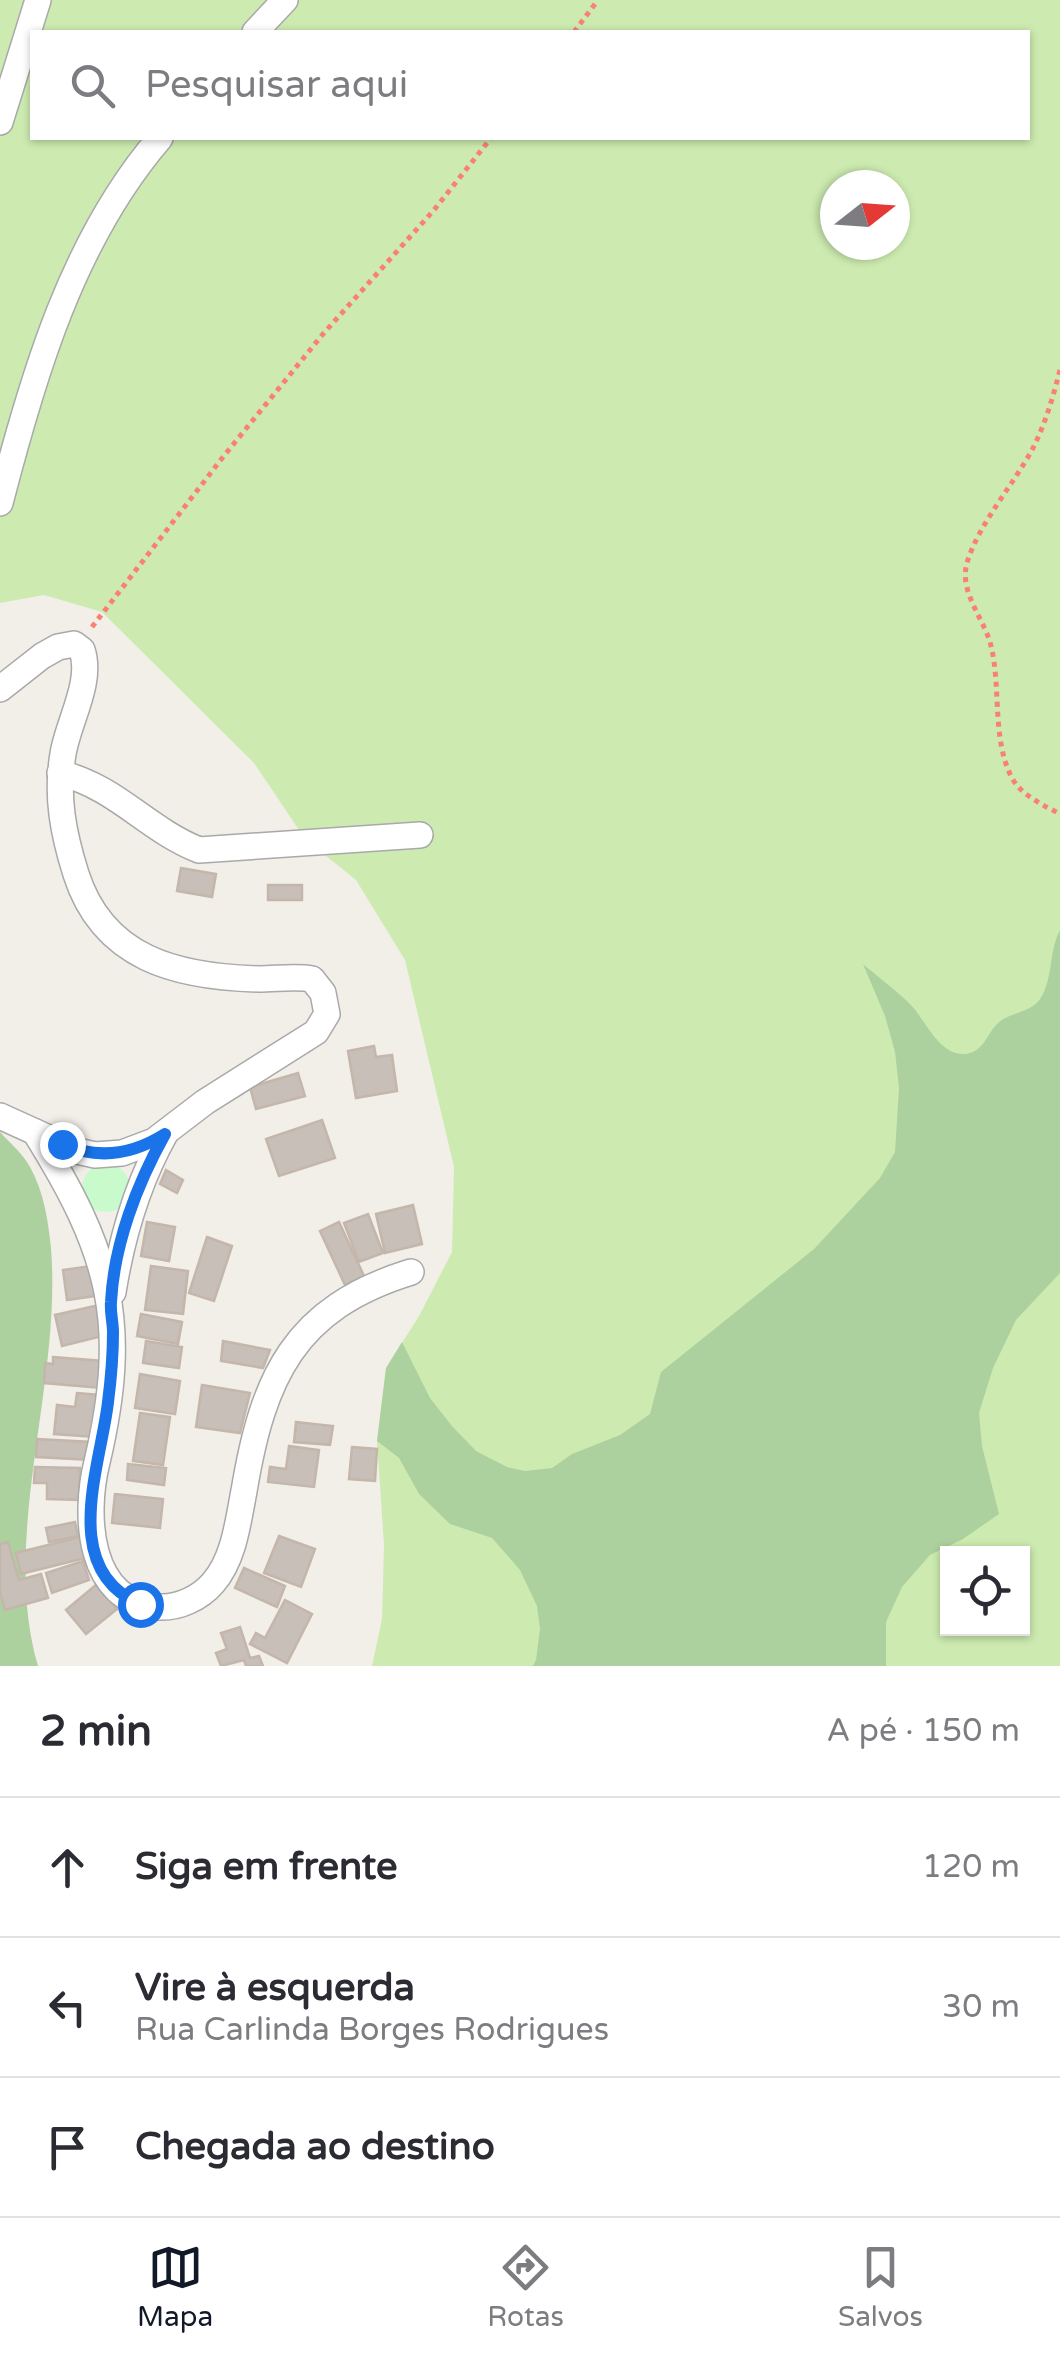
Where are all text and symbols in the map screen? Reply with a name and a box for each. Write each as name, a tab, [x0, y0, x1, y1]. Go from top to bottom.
search box	[30, 30, 1030, 140]
icon: search	[65, 58, 120, 113]
text: Pesquisar aqui	[145, 62, 408, 108]
north arrow	[820, 170, 910, 260]
route end	[40, 1122, 86, 1168]
map controls	[940, 1546, 1030, 1636]
button: locate	[940, 1546, 1030, 1636]
route start	[118, 1582, 164, 1628]
text: 2 min	[40, 1706, 152, 1757]
text: A pé · 150 m	[827, 1712, 1020, 1750]
icon: ahead	[40, 1840, 95, 1895]
text: Siga em frente	[135, 1844, 397, 1890]
text: 120 m	[922, 1848, 1020, 1886]
text: Vire à esquerda	[135, 1965, 415, 2011]
icon: left	[40, 1980, 95, 2035]
text: 30 m	[942, 1988, 1020, 2026]
text: Rua Carlinda Borges Rodrigues	[135, 2011, 609, 2049]
icon: arrive	[40, 2120, 95, 2175]
text: Chegada ao destino	[135, 2124, 495, 2170]
tab: Mapa	[137, 2240, 213, 2334]
tab: Rotas	[487, 2240, 564, 2334]
tab: Salvos	[838, 2240, 923, 2334]

